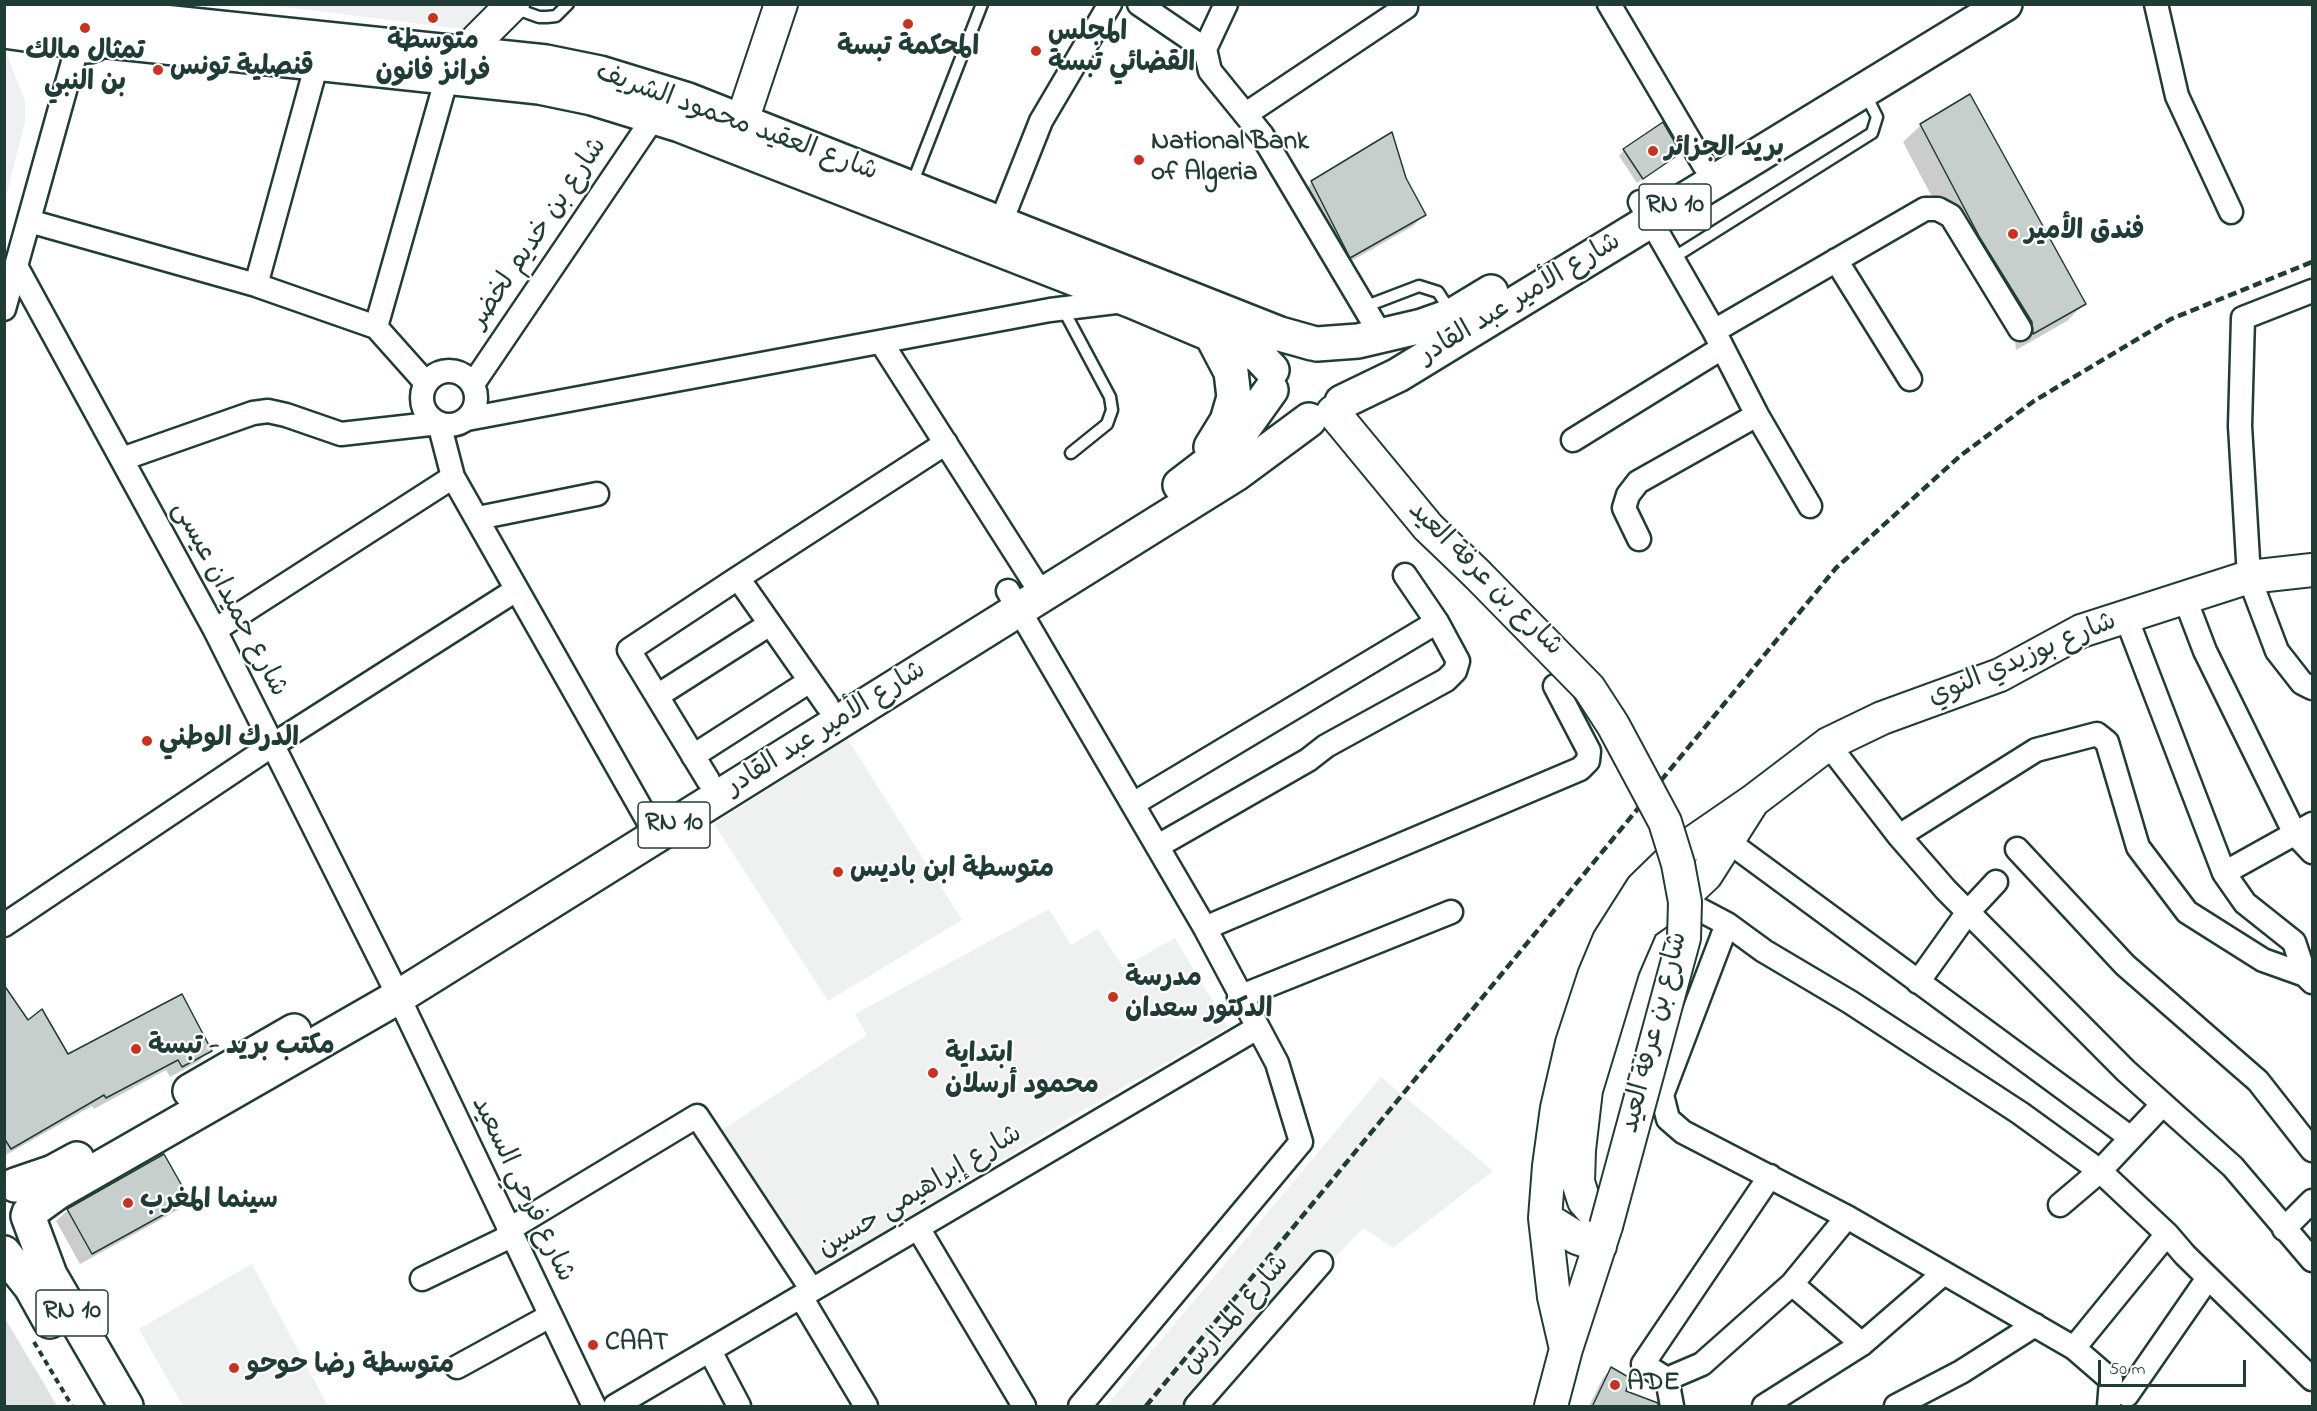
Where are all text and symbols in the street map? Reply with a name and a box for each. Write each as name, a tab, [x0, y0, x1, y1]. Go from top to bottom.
marker: متوسطة فرانز فانون	[426, 11, 440, 25]
marker: المحكمة تبسة	[901, 17, 915, 31]
place label: المجلس القضائي تبسة	[1048, 19, 1195, 82]
marker: تمثال مالك بن النبي	[78, 21, 92, 35]
place label: متوسطة فرانز فانون	[376, 28, 490, 91]
place label: المحكمة تبسة	[837, 34, 979, 66]
place label: تمثال مالك بن النبي	[25, 38, 145, 101]
marker: المجلس القضائي تبسة	[1029, 44, 1043, 58]
place label: قنصلية تونس	[170, 54, 314, 86]
street label: شارع العقيد محمود الشريف	[590, 58, 882, 190]
marker: قنصلية تونس	[151, 63, 165, 77]
place label: National Bank of Algeria	[1151, 128, 1309, 191]
street label: شارع بن خديم لخضر	[464, 132, 616, 336]
place label: بريد الجزائر	[1665, 135, 1784, 167]
marker: بريد الجزائر	[1646, 144, 1660, 158]
marker: National Bank of Algeria	[1132, 153, 1146, 167]
road number: RN 10	[1639, 184, 1711, 230]
place label: فندق الأمير	[2025, 218, 2145, 250]
street label: شارع الأمير عبد القادر	[1414, 227, 1628, 373]
marker: فندق الأمير	[2006, 227, 2020, 241]
street label: شارع بن عرفة العيد	[1400, 496, 1568, 664]
street label: شارع حميدان عيسى	[163, 497, 293, 703]
street label: شارع بوزيدي النوي	[1924, 607, 2122, 715]
street label: شارع الأمير عبد القادر	[721, 655, 933, 805]
place label: الدرك الوطني	[159, 725, 299, 757]
marker: الدرك الوطني	[140, 734, 154, 748]
road number: RN 10	[638, 802, 710, 848]
place label: متوسطة ابن باديس	[850, 856, 1054, 888]
marker: متوسطة ابن باديس	[831, 865, 845, 879]
street label: شارع بن عرفة العيد	[1615, 929, 1697, 1137]
place label: مدرسة الدكتور سعدان	[1125, 965, 1272, 1028]
marker: مدرسة الدكتور سعدان	[1106, 990, 1120, 1004]
place label: مكتب بريد - تبسة	[148, 1033, 335, 1065]
place label: ابتداية محمود أرسلان	[945, 1041, 1099, 1104]
marker: مكتب بريد - تبسة	[129, 1042, 143, 1056]
marker: ابتداية محمود أرسلان	[926, 1066, 940, 1080]
street label: شارع فرحي السعيد	[462, 1092, 580, 1288]
street label: شارع إبراهيمي حسين	[813, 1119, 1029, 1267]
place label: سينما المغرب	[140, 1187, 278, 1219]
marker: سينما المغرب	[121, 1196, 135, 1210]
street label: شارع المدارس	[1176, 1250, 1298, 1382]
road number: RN 10	[36, 1290, 108, 1336]
place label: CAAT	[605, 1329, 669, 1361]
marker: CAAT	[586, 1338, 600, 1352]
scale bar	[2101, 1348, 2250, 1386]
place label: متوسطة رضا حوحو	[246, 1352, 454, 1384]
text: 50 m	[2109, 1357, 2146, 1383]
marker: متوسطة رضا حوحو	[227, 1361, 241, 1375]
place label: ADE	[1627, 1369, 1680, 1401]
marker: ADE	[1608, 1378, 1622, 1392]

